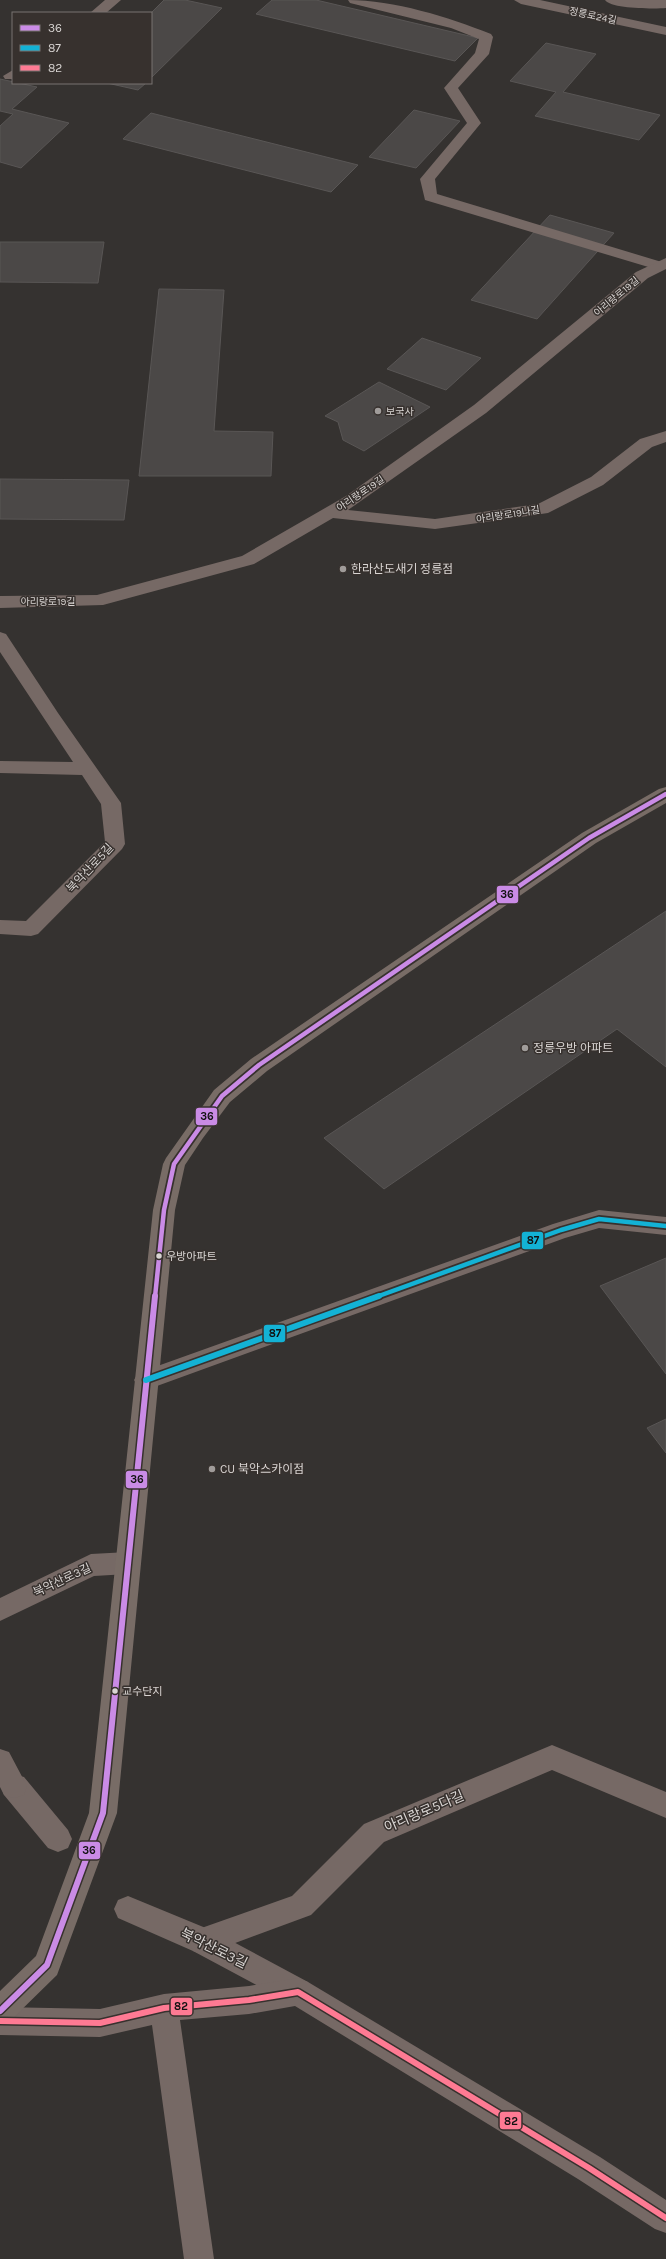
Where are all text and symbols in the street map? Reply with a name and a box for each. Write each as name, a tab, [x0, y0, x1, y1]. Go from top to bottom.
street label: 정릉로24길	[568, 5, 618, 27]
legend	[12, 12, 152, 84]
text: 36	[48, 21, 62, 35]
text: 87	[48, 41, 61, 55]
text: 82	[48, 61, 62, 75]
street label: 아리랑로19길	[592, 274, 642, 319]
marker: 보국사	[373, 406, 383, 416]
place label: 보국사	[386, 406, 414, 418]
street label: 아리랑로19길	[334, 473, 387, 514]
street label: 아리랑로19나길	[475, 504, 541, 526]
place label: 한라산도새기 정릉점	[351, 562, 453, 576]
marker: 한라산도새기 정릉점	[338, 564, 348, 574]
street label: 아리랑로19길	[20, 596, 76, 608]
street label: 북악산로5길	[64, 841, 116, 895]
line badge: 36	[496, 885, 519, 904]
text: 36	[500, 888, 514, 901]
place label: 정릉우방 아파트	[533, 1041, 613, 1055]
marker: 정릉우방 아파트	[520, 1043, 530, 1053]
line badge: 36	[195, 1107, 218, 1126]
text: 36	[200, 1110, 214, 1123]
line badge: 87	[521, 1231, 544, 1250]
text: 87	[527, 1234, 540, 1247]
place label: 우방아파트	[166, 1250, 217, 1263]
marker: 우방아파트	[154, 1251, 164, 1261]
line badge: 87	[263, 1324, 286, 1343]
text: 87	[269, 1327, 282, 1340]
place label: CU 북악스카이점	[220, 1462, 304, 1476]
marker: CU 북악스카이점	[207, 1464, 217, 1474]
line badge: 36	[125, 1470, 148, 1489]
text: 36	[130, 1473, 144, 1486]
street label: 북악산로3길	[31, 1560, 93, 1600]
place label: 교수단지	[122, 1685, 162, 1698]
marker: 교수단지	[110, 1686, 120, 1696]
street label: 아리랑로5다길	[382, 1787, 467, 1836]
line badge: 36	[78, 1841, 101, 1860]
text: 36	[82, 1844, 96, 1857]
street label: 북악산로3길	[177, 1925, 250, 1972]
line badge: 82	[170, 1997, 193, 2016]
text: 82	[174, 2000, 188, 2013]
line badge: 82	[499, 2111, 522, 2130]
text: 82	[504, 2115, 518, 2128]

